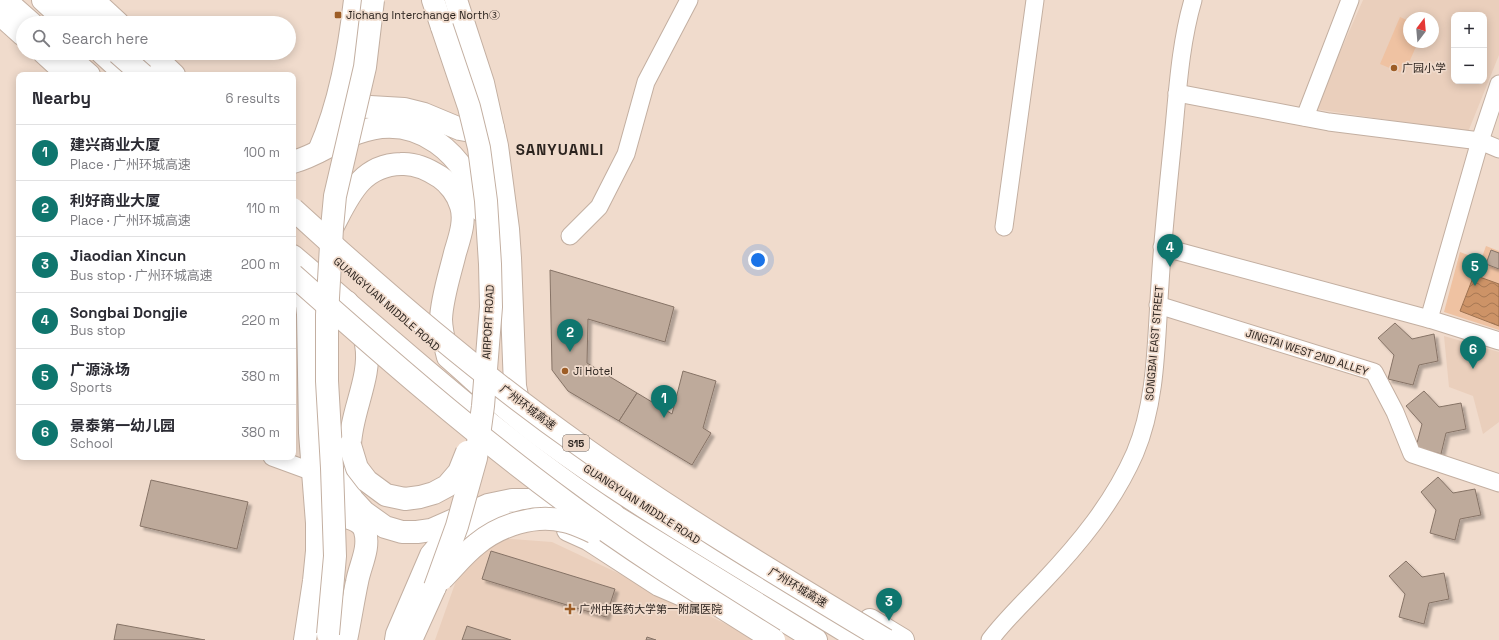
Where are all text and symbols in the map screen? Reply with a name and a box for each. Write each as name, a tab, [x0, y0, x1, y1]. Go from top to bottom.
place label: Jichang Interchange North③	[346, 8, 500, 22]
marker: Jichang Interchange North③	[333, 10, 343, 20]
north arrow	[1403, 12, 1439, 48]
map controls	[1451, 12, 1487, 84]
button: +	[1451, 12, 1487, 48]
search box	[16, 16, 296, 60]
icon: search	[30, 27, 52, 49]
text: Search here	[62, 29, 148, 48]
button: −	[1451, 48, 1487, 84]
place label: 广园小学	[1402, 61, 1446, 75]
marker: 广园小学	[1389, 63, 1399, 73]
text: Nearby	[32, 87, 91, 109]
text: 6 results	[226, 90, 280, 107]
text: 建兴商业大厦	[70, 135, 160, 154]
district label: SANYUANLI	[516, 140, 604, 159]
text: 1	[42, 144, 48, 161]
text: 100 m	[243, 144, 280, 161]
text: Place · 广州环城高速	[70, 156, 191, 173]
text: 利好商业大厦	[70, 191, 160, 210]
text: 2	[41, 200, 49, 217]
text: 110 m	[246, 200, 280, 217]
text: Place · 广州环城高速	[70, 212, 191, 229]
pin: 4	[1157, 234, 1183, 267]
text: Jiaodian Xincun	[70, 246, 186, 265]
your location	[748, 250, 768, 270]
pin: 5	[1462, 253, 1488, 286]
street label: GUANGYUAN MIDDLE ROAD	[331, 254, 443, 354]
text: 3	[41, 256, 49, 273]
text: 200 m	[241, 256, 280, 273]
text: Bus stop · 广州环城高速	[70, 267, 213, 284]
street label: AIRPORT ROAD	[479, 284, 497, 360]
street label: SONGBAI EAST STREET	[1142, 284, 1166, 401]
text: Songbai Dongjie	[70, 303, 188, 322]
text: 4	[41, 312, 49, 329]
text: 220 m	[241, 312, 280, 329]
pin: 2	[557, 319, 583, 352]
text: Bus stop	[70, 322, 126, 339]
street label: JINGTAI WEST 2ND ALLEY	[1244, 325, 1371, 379]
pin: 6	[1460, 336, 1486, 369]
text: 广源泳场	[70, 360, 130, 379]
place label: Ji Hotel	[573, 364, 613, 378]
marker: Ji Hotel	[560, 366, 570, 376]
text: 5	[41, 368, 49, 385]
text: 380 m	[241, 368, 280, 385]
text: Sports	[70, 379, 112, 396]
street label: 广州环城高速	[497, 382, 559, 432]
pin: 1	[651, 385, 677, 418]
text: 景泰第一幼儿园	[70, 416, 175, 435]
text: 6	[41, 424, 49, 441]
text: 380 m	[241, 424, 280, 441]
text: School	[70, 435, 113, 452]
road number: S15	[563, 435, 589, 451]
street label: GUANGYUAN MIDDLE ROAD	[581, 461, 703, 547]
street label: 广州环城高速	[766, 564, 830, 610]
pin: 3	[876, 588, 902, 621]
place label: 广州中医药大学第一附属医院	[579, 602, 722, 616]
marker: 广州中医药大学第一附属医院	[564, 603, 576, 615]

